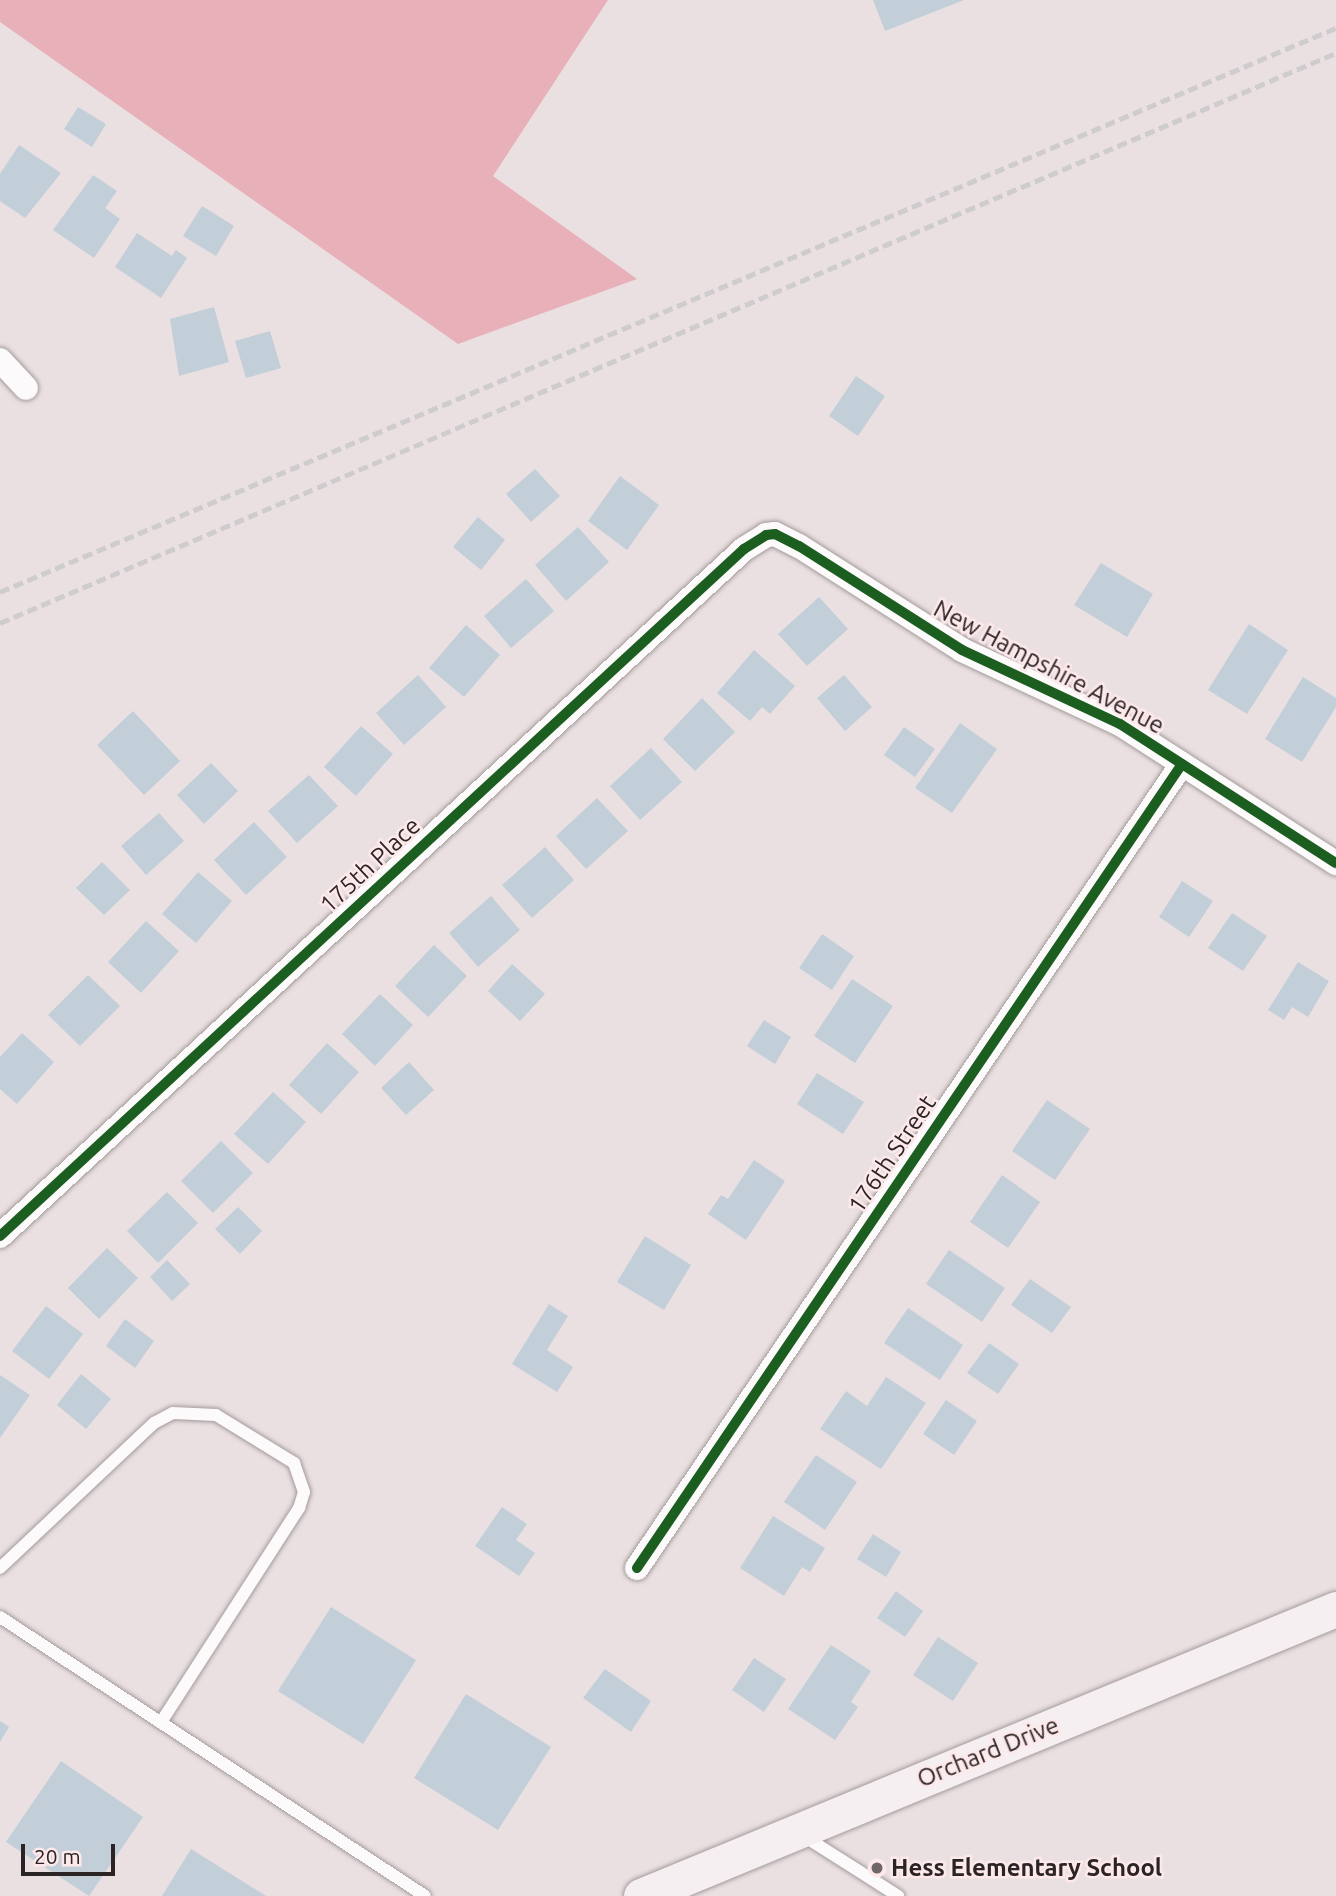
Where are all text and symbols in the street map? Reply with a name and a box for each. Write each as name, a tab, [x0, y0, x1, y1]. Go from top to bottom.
street label: New Hampshire Avenue	[929, 594, 1169, 740]
street label: 175th Place	[314, 811, 426, 919]
street label: 176th Street	[842, 1089, 942, 1219]
street label: Orchard Drive	[913, 1711, 1063, 1793]
scale bar	[24, 1829, 119, 1873]
text: 20 m	[34, 1844, 81, 1868]
place label: Hess Elementary School	[891, 1854, 1162, 1882]
marker: Hess Elementary School	[869, 1860, 885, 1876]

